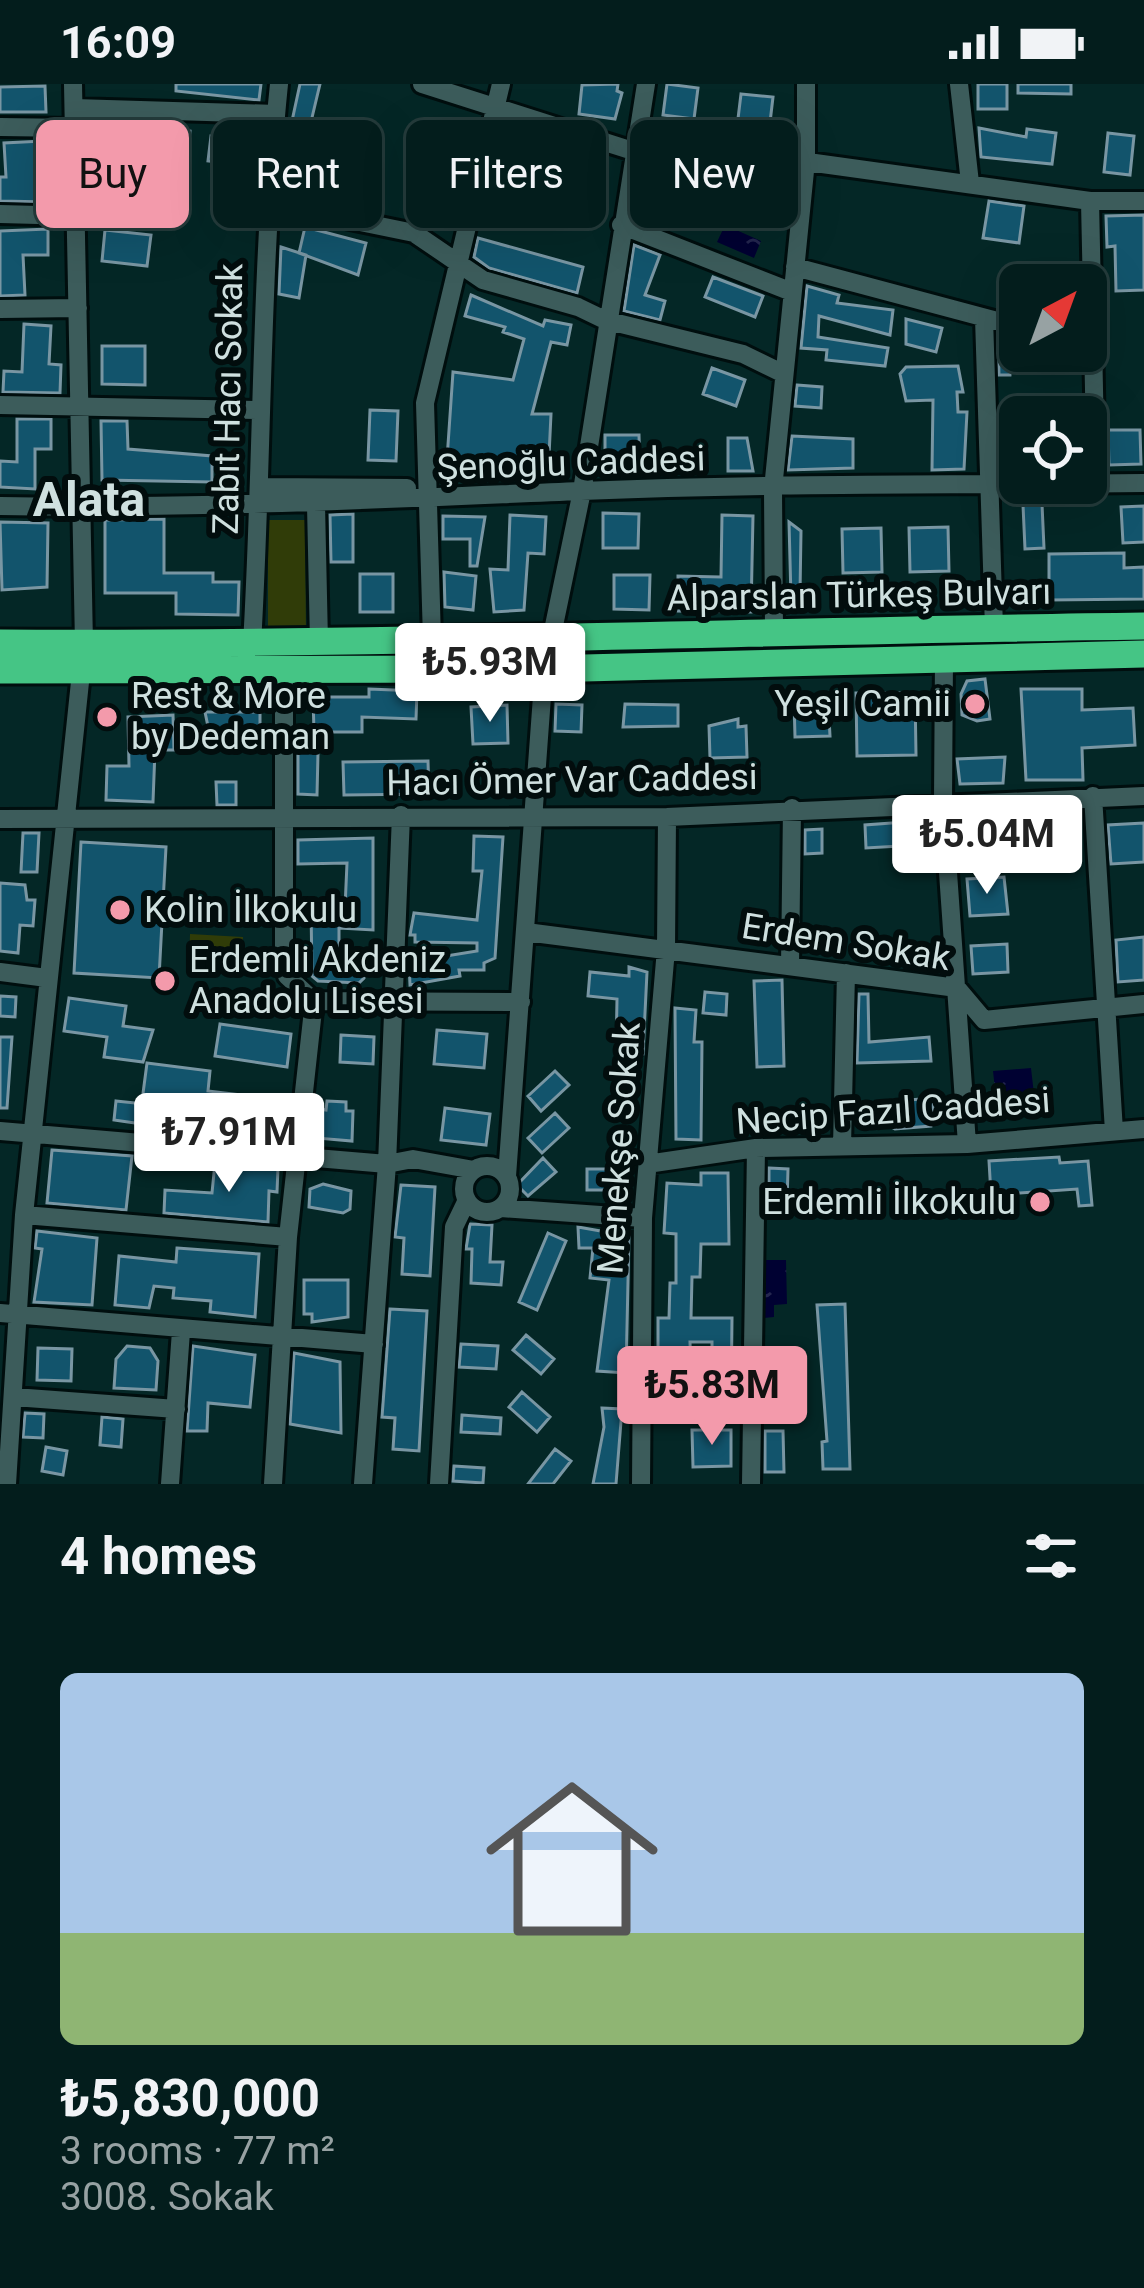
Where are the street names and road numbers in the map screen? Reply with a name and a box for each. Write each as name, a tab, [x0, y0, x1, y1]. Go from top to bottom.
street label: Zabıt Hacı Sokak	[205, 262, 251, 535]
street label: Şenoğlu Caddesi	[436, 437, 706, 489]
street label: Alparslan Türkeş Bulvarı	[666, 571, 1052, 619]
street label: Hacı Ömer Var Caddesi	[386, 756, 758, 804]
street label: Erdem Sokak	[739, 905, 954, 979]
street label: Menekşe Sokak	[589, 1020, 649, 1275]
street label: Necip Fazıl Caddesi	[734, 1079, 1052, 1143]

